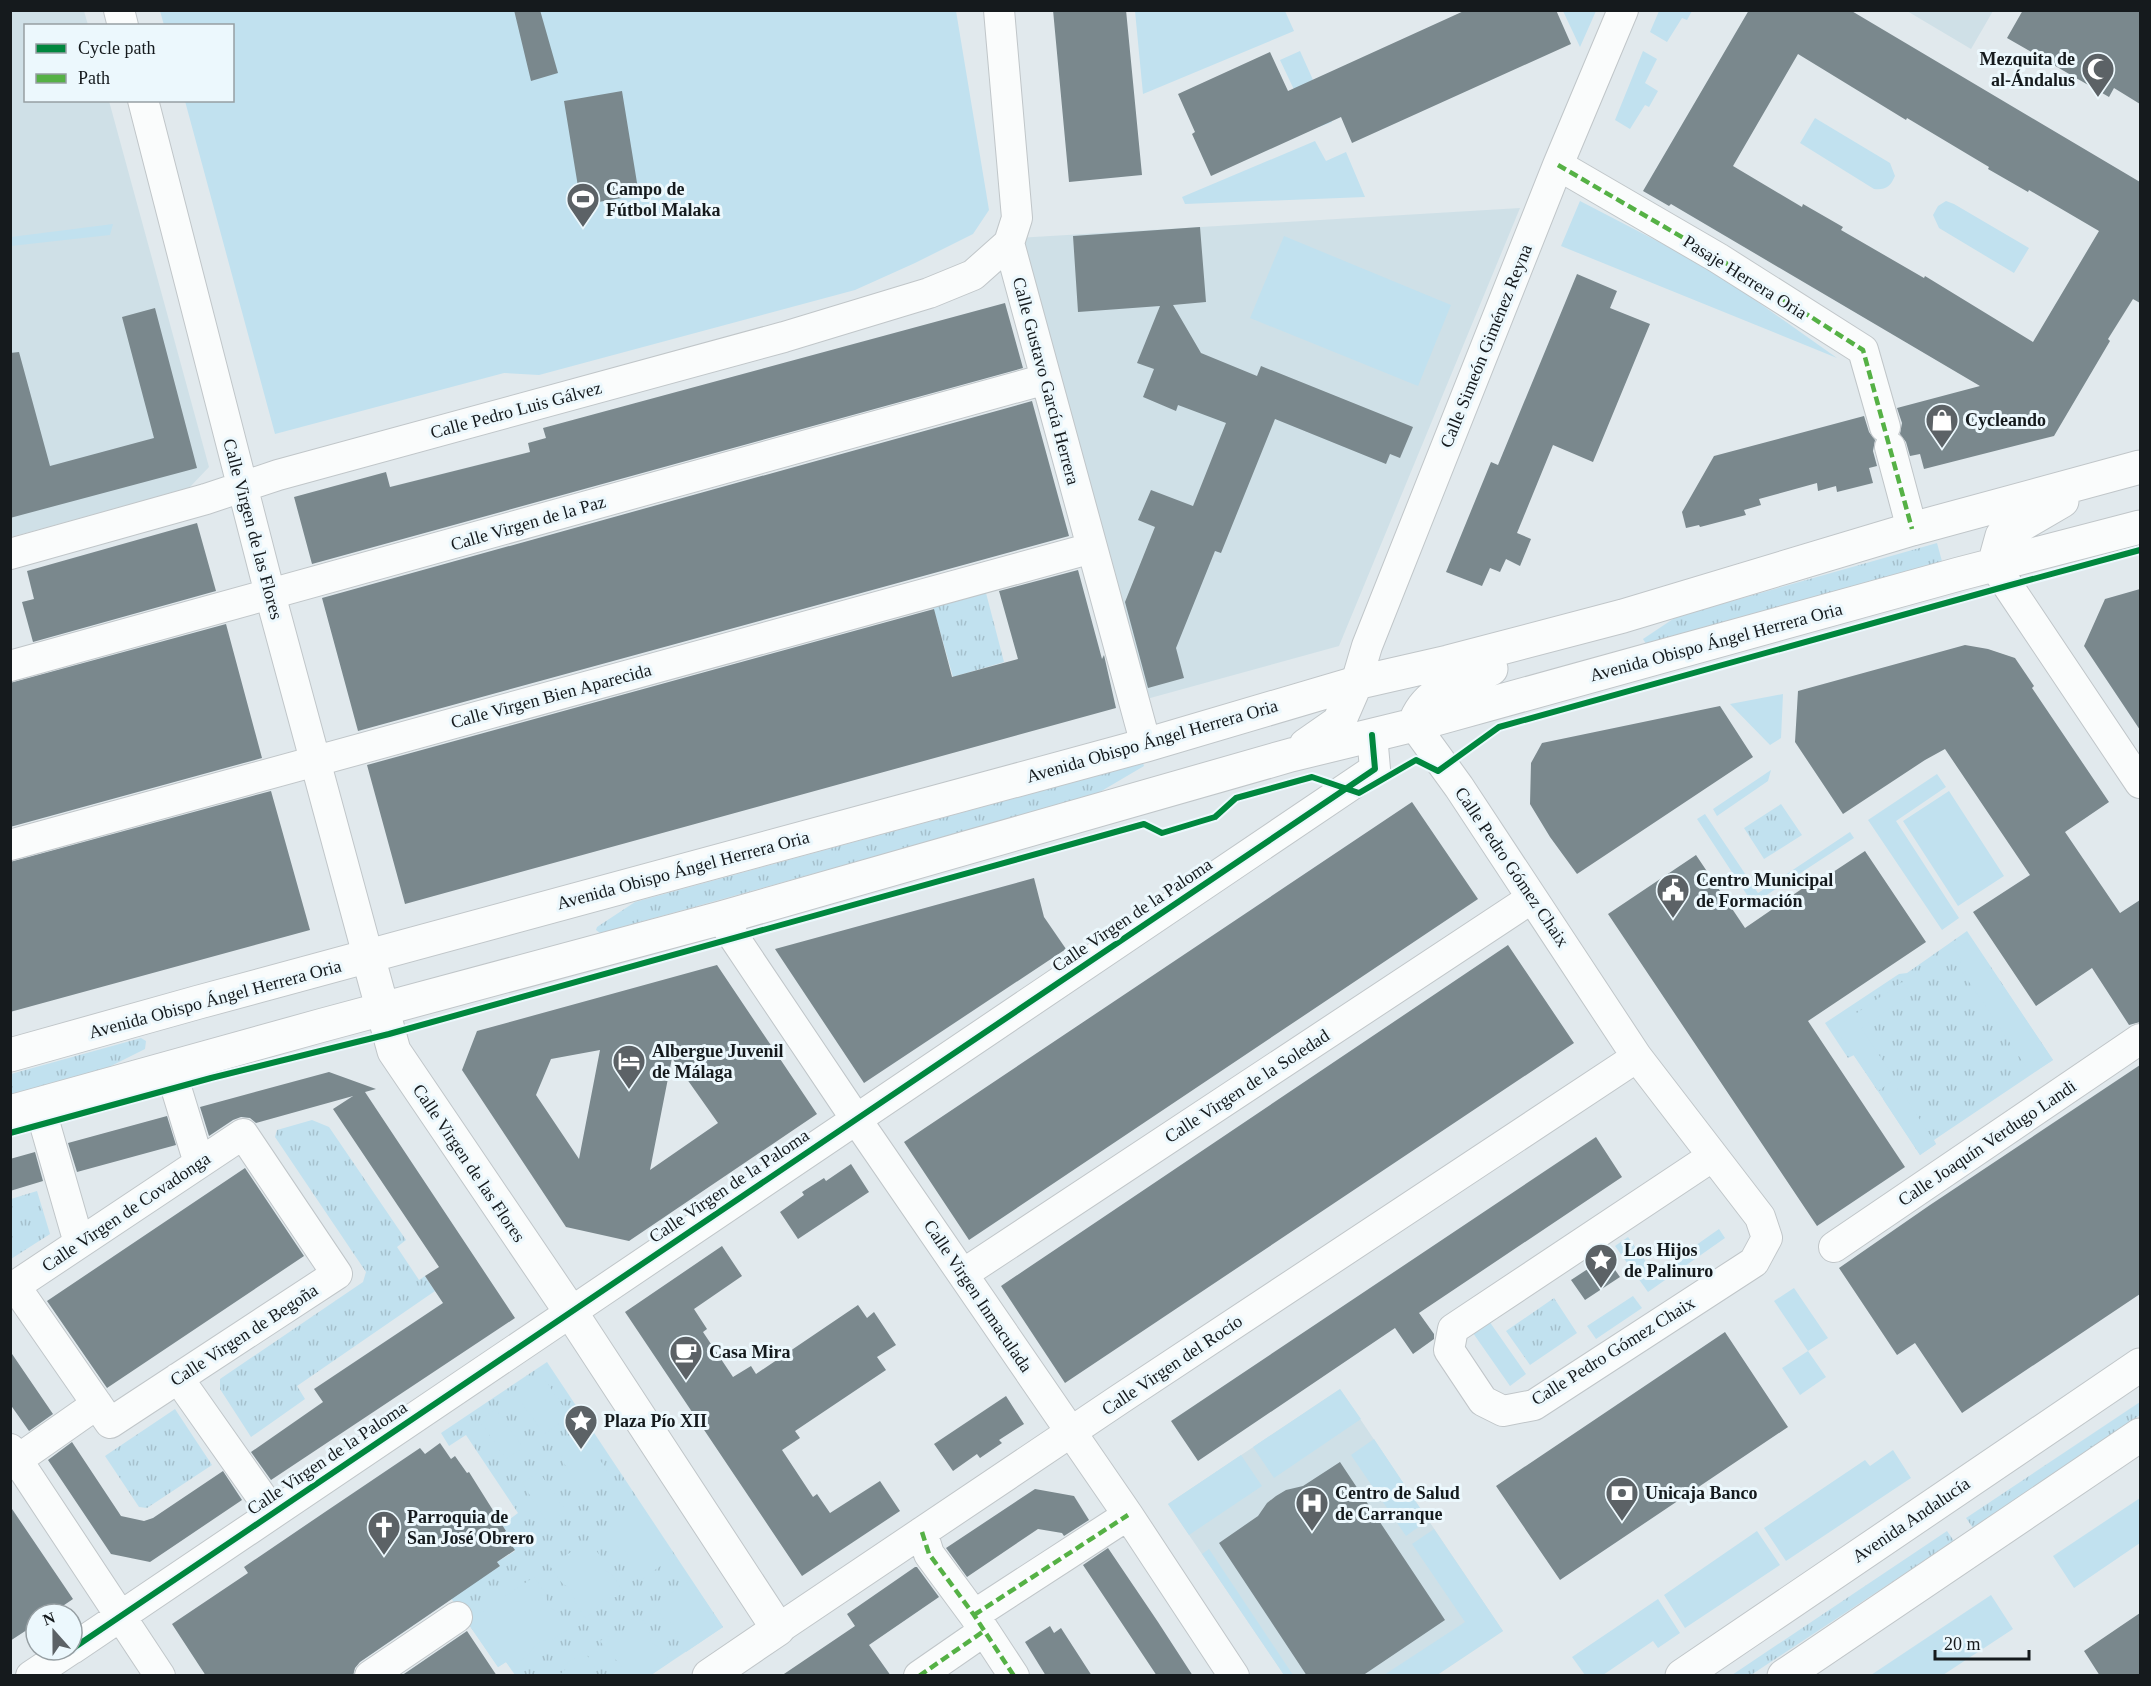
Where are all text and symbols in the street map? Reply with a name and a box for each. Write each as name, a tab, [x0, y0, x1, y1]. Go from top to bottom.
legend	[24, 24, 234, 102]
text: Cycle path	[78, 38, 155, 58]
place label: Mezquita de al-Ándalus	[1980, 49, 2075, 90]
mosque icon: Mezquita de al-Ándalus	[2080, 51, 2116, 98]
text: Path	[78, 68, 110, 88]
place label: Campo de Fútbol Malaka	[606, 179, 721, 220]
sports icon: Campo de Fútbol Malaka	[565, 181, 601, 228]
street label: Pasaje Herrera Oria	[1680, 231, 1810, 323]
street label: Calle Simeón Giménez Reyna	[1436, 241, 1536, 451]
street label: Calle Gustavo García Herrera	[1009, 275, 1083, 487]
street label: Calle Pedro Luis Gálvez	[428, 378, 604, 442]
shop icon: Cycleando	[1924, 402, 1960, 449]
place label: Cycleando	[1965, 410, 2046, 430]
street label: Calle Virgen de las Flores	[219, 436, 287, 622]
street label: Calle Virgen de la Paz	[448, 491, 608, 555]
street label: Avenida Obispo Ángel Herrera Oria	[1587, 598, 1844, 685]
street label: Calle Virgen Bien Aparecida	[449, 660, 653, 732]
street label: Avenida Obispo Ángel Herrera Oria	[1024, 695, 1280, 787]
street label: Calle Pedro Gómez Chaix	[1451, 783, 1573, 951]
street label: Avenida Obispo Ángel Herrera Oria	[554, 826, 811, 913]
street label: Calle Virgen de la Paloma	[1048, 854, 1216, 976]
place label: Centro Municipal de Formación	[1696, 870, 1833, 911]
public building icon: Centro Municipal de Formación	[1655, 872, 1691, 919]
street label: Avenida Obispo Ángel Herrera Oria	[86, 955, 343, 1042]
street label: Calle Virgen de la Soledad	[1161, 1025, 1333, 1147]
place label: Albergue Juvenil de Málaga	[652, 1041, 784, 1082]
hotel icon: Albergue Juvenil de Málaga	[611, 1043, 647, 1090]
street label: Calle Joaquín Verdugo Landi	[1894, 1076, 2080, 1210]
street label: Calle Virgen de las Flores	[409, 1080, 529, 1246]
street label: Calle Virgen de la Paloma	[645, 1125, 813, 1247]
street label: Calle Virgen de Covadonga	[38, 1148, 214, 1276]
street label: Calle Virgen Inmaculada	[920, 1216, 1036, 1376]
place label: Los Hijos de Palinuro	[1624, 1240, 1713, 1281]
place icon: Los Hijos de Palinuro	[1583, 1242, 1619, 1289]
street label: Calle Virgen de Begoña	[167, 1280, 321, 1390]
street label: Calle Pedro Gómez Chaix	[1528, 1293, 1698, 1409]
street label: Calle Virgen del Rocío	[1098, 1311, 1246, 1419]
cafe icon: Casa Mira	[668, 1334, 704, 1381]
place label: Casa Mira	[709, 1342, 790, 1362]
street label: Calle Virgen de la Paloma	[243, 1397, 411, 1519]
place icon: Plaza Pío XII	[563, 1403, 599, 1450]
place label: Plaza Pío XII	[604, 1411, 707, 1431]
street label: Avenida Andalucía	[1849, 1473, 1973, 1567]
bank icon: Unicaja Banco	[1604, 1475, 1640, 1522]
place label: Centro de Salud de Carranque	[1335, 1483, 1460, 1524]
place label: Unicaja Banco	[1645, 1483, 1758, 1503]
hospital icon: Centro de Salud de Carranque	[1294, 1485, 1330, 1532]
place label: Parroquia de San José Obrero	[407, 1507, 534, 1548]
church icon: Parroquia de San José Obrero	[366, 1509, 402, 1556]
north arrow	[24, 1602, 84, 1662]
text: N	[40, 1608, 58, 1628]
scale bar	[1935, 1623, 2030, 1661]
text: 20 m	[1944, 1634, 1981, 1654]

